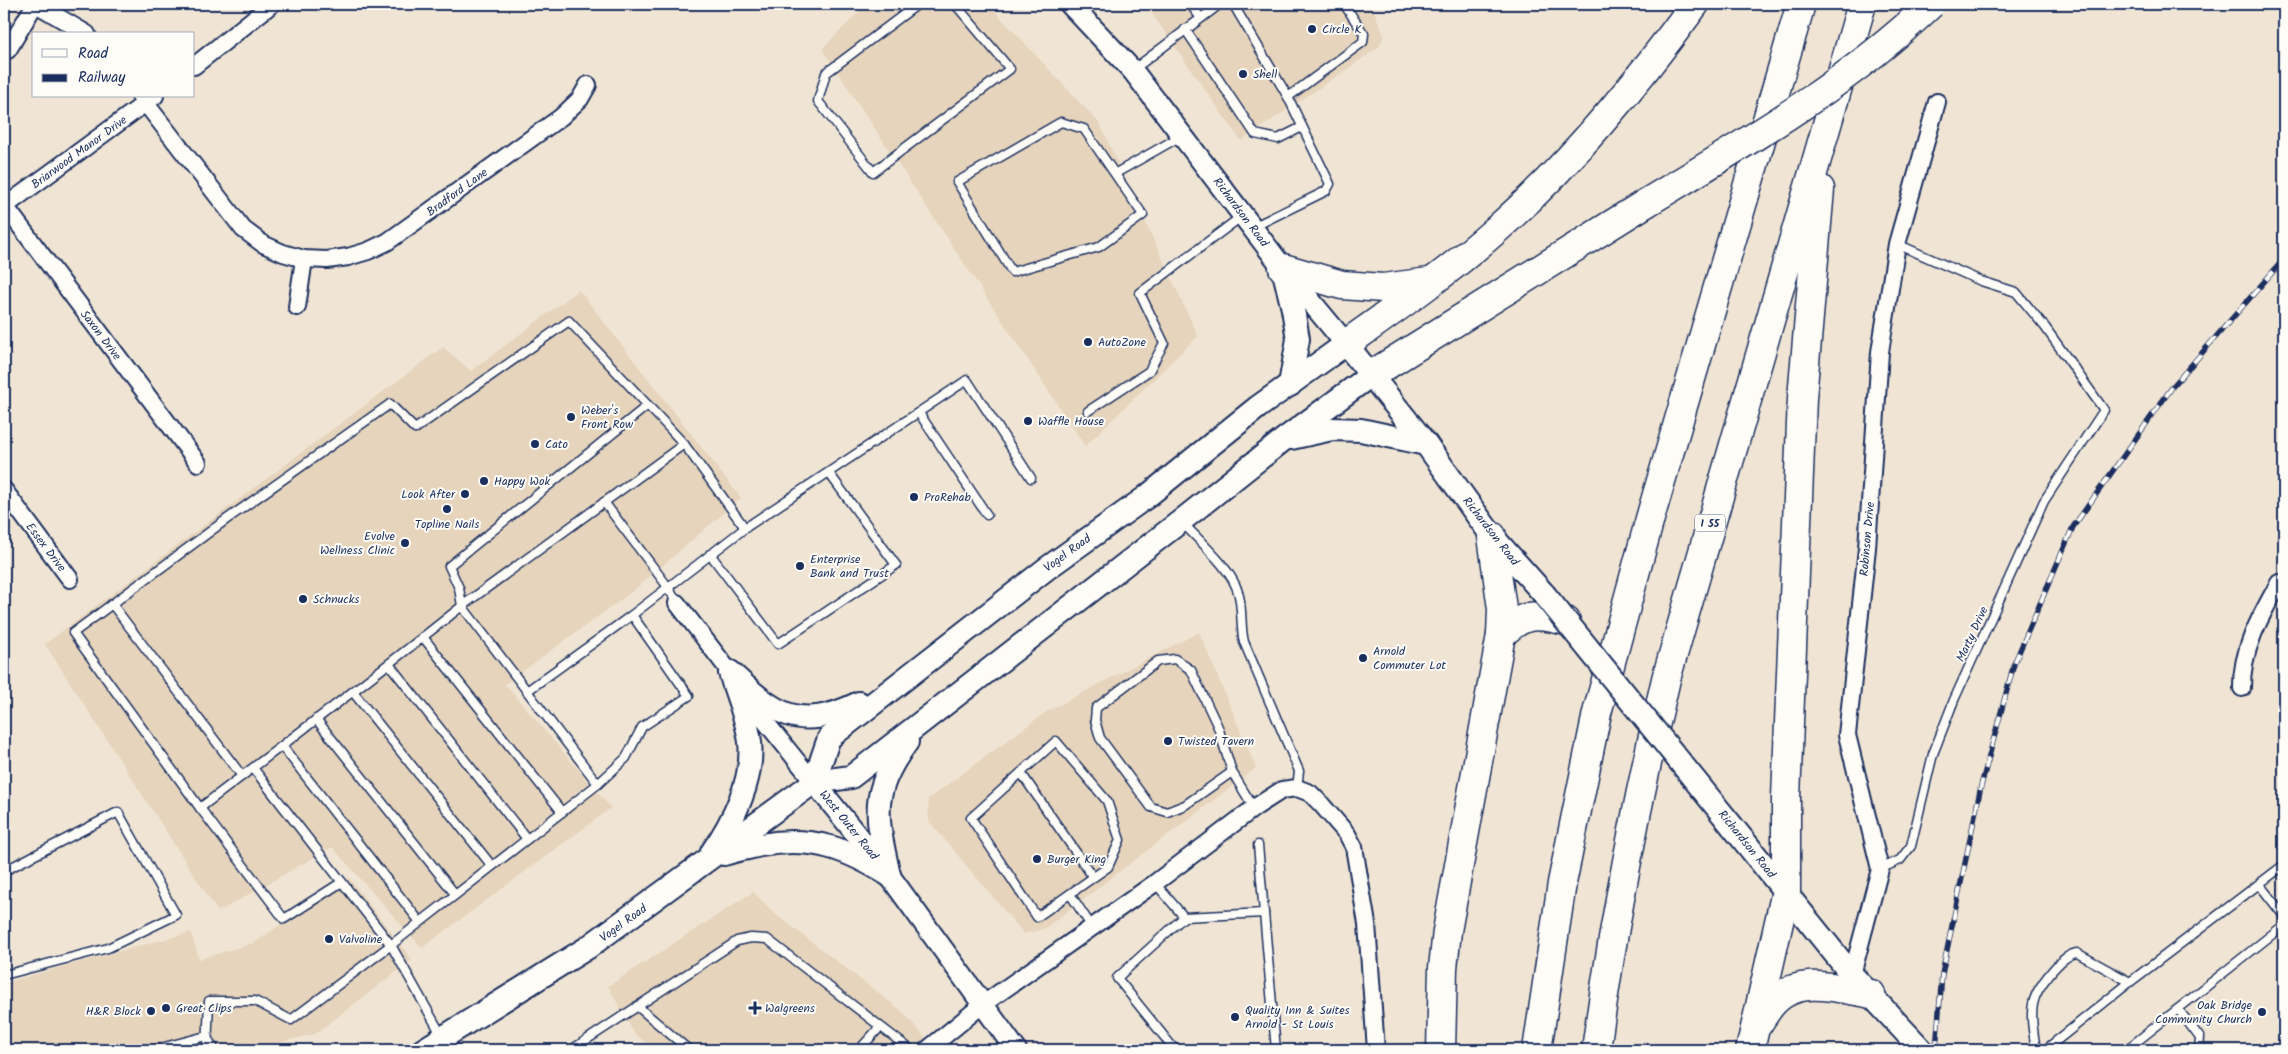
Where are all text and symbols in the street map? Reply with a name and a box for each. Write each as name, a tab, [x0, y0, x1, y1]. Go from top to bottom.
place label: Circle K	[1322, 20, 1363, 39]
marker: Circle K	[1306, 23, 1318, 35]
legend	[32, 32, 195, 98]
text: Road	[78, 42, 109, 66]
place label: Shell	[1253, 65, 1277, 84]
text: Railway	[78, 66, 126, 90]
marker: Shell	[1237, 68, 1249, 80]
street label: Briarwood Manor Drive	[27, 111, 132, 194]
street label: Bradford Lane	[423, 163, 492, 221]
street label: Richardson Road	[1208, 173, 1274, 252]
street label: Saxon Drive	[75, 306, 126, 365]
place label: AutoZone	[1098, 333, 1146, 352]
marker: AutoZone	[1082, 336, 1094, 348]
place label: Weber's Front Row	[581, 401, 634, 434]
marker: Weber's Front Row	[565, 411, 577, 423]
place label: Waffle House	[1038, 412, 1105, 431]
marker: Waffle House	[1022, 415, 1034, 427]
place label: Cato	[545, 435, 568, 454]
marker: Cato	[529, 438, 541, 450]
place label: Happy Wok	[494, 472, 550, 491]
marker: Happy Wok	[478, 475, 490, 487]
place label: Look After	[401, 485, 456, 504]
marker: Look After	[459, 488, 471, 500]
place label: ProRehab	[924, 488, 971, 507]
marker: ProRehab	[908, 491, 920, 503]
street label: Richardson Road	[1458, 493, 1524, 571]
street label: Robinson Drive	[1855, 500, 1880, 577]
marker: Topline Nails	[441, 503, 453, 515]
road number: I 55	[1695, 514, 1725, 532]
place label: Topline Nails	[415, 515, 479, 534]
street label: Essex Drive	[21, 519, 71, 576]
place label: Evolve Wellness Clinic	[320, 527, 396, 560]
street label: Vogel Road	[1040, 529, 1096, 577]
marker: Evolve Wellness Clinic	[399, 537, 411, 549]
place label: Enterprise Bank and Trust	[810, 550, 889, 583]
marker: Enterprise Bank and Trust	[794, 560, 806, 572]
place label: Schnucks	[313, 590, 359, 609]
marker: Schnucks	[297, 593, 309, 605]
street label: Marty Drive	[1951, 603, 1994, 665]
place label: Arnold Commuter Lot	[1373, 642, 1446, 675]
marker: Arnold Commuter Lot	[1357, 652, 1369, 664]
place label: Twisted Tavern	[1178, 732, 1254, 751]
marker: Twisted Tavern	[1162, 735, 1174, 747]
street label: West Outer Road	[814, 786, 883, 865]
street label: Richardson Road	[1713, 806, 1781, 883]
place label: Burger King	[1047, 850, 1107, 869]
marker: Burger King	[1031, 853, 1043, 865]
street label: Vogel Road	[596, 899, 652, 947]
place label: Valvoline	[339, 930, 383, 949]
marker: Valvoline	[323, 933, 335, 945]
place label: Oak Bridge Community Church	[2155, 996, 2253, 1029]
place label: Great Clips	[176, 999, 232, 1018]
place label: Walgreens	[765, 999, 815, 1018]
place label: Quality Inn & Suites Arnold - St Louis	[1245, 1001, 1350, 1034]
place label: H&R Block	[86, 1002, 141, 1021]
marker: Great Clips	[160, 1002, 172, 1014]
marker: Walgreens	[749, 1002, 761, 1014]
marker: H&R Block	[145, 1005, 157, 1017]
marker: Oak Bridge Community Church	[2256, 1006, 2268, 1018]
marker: Quality Inn & Suites Arnold - St Louis	[1229, 1011, 1241, 1023]

